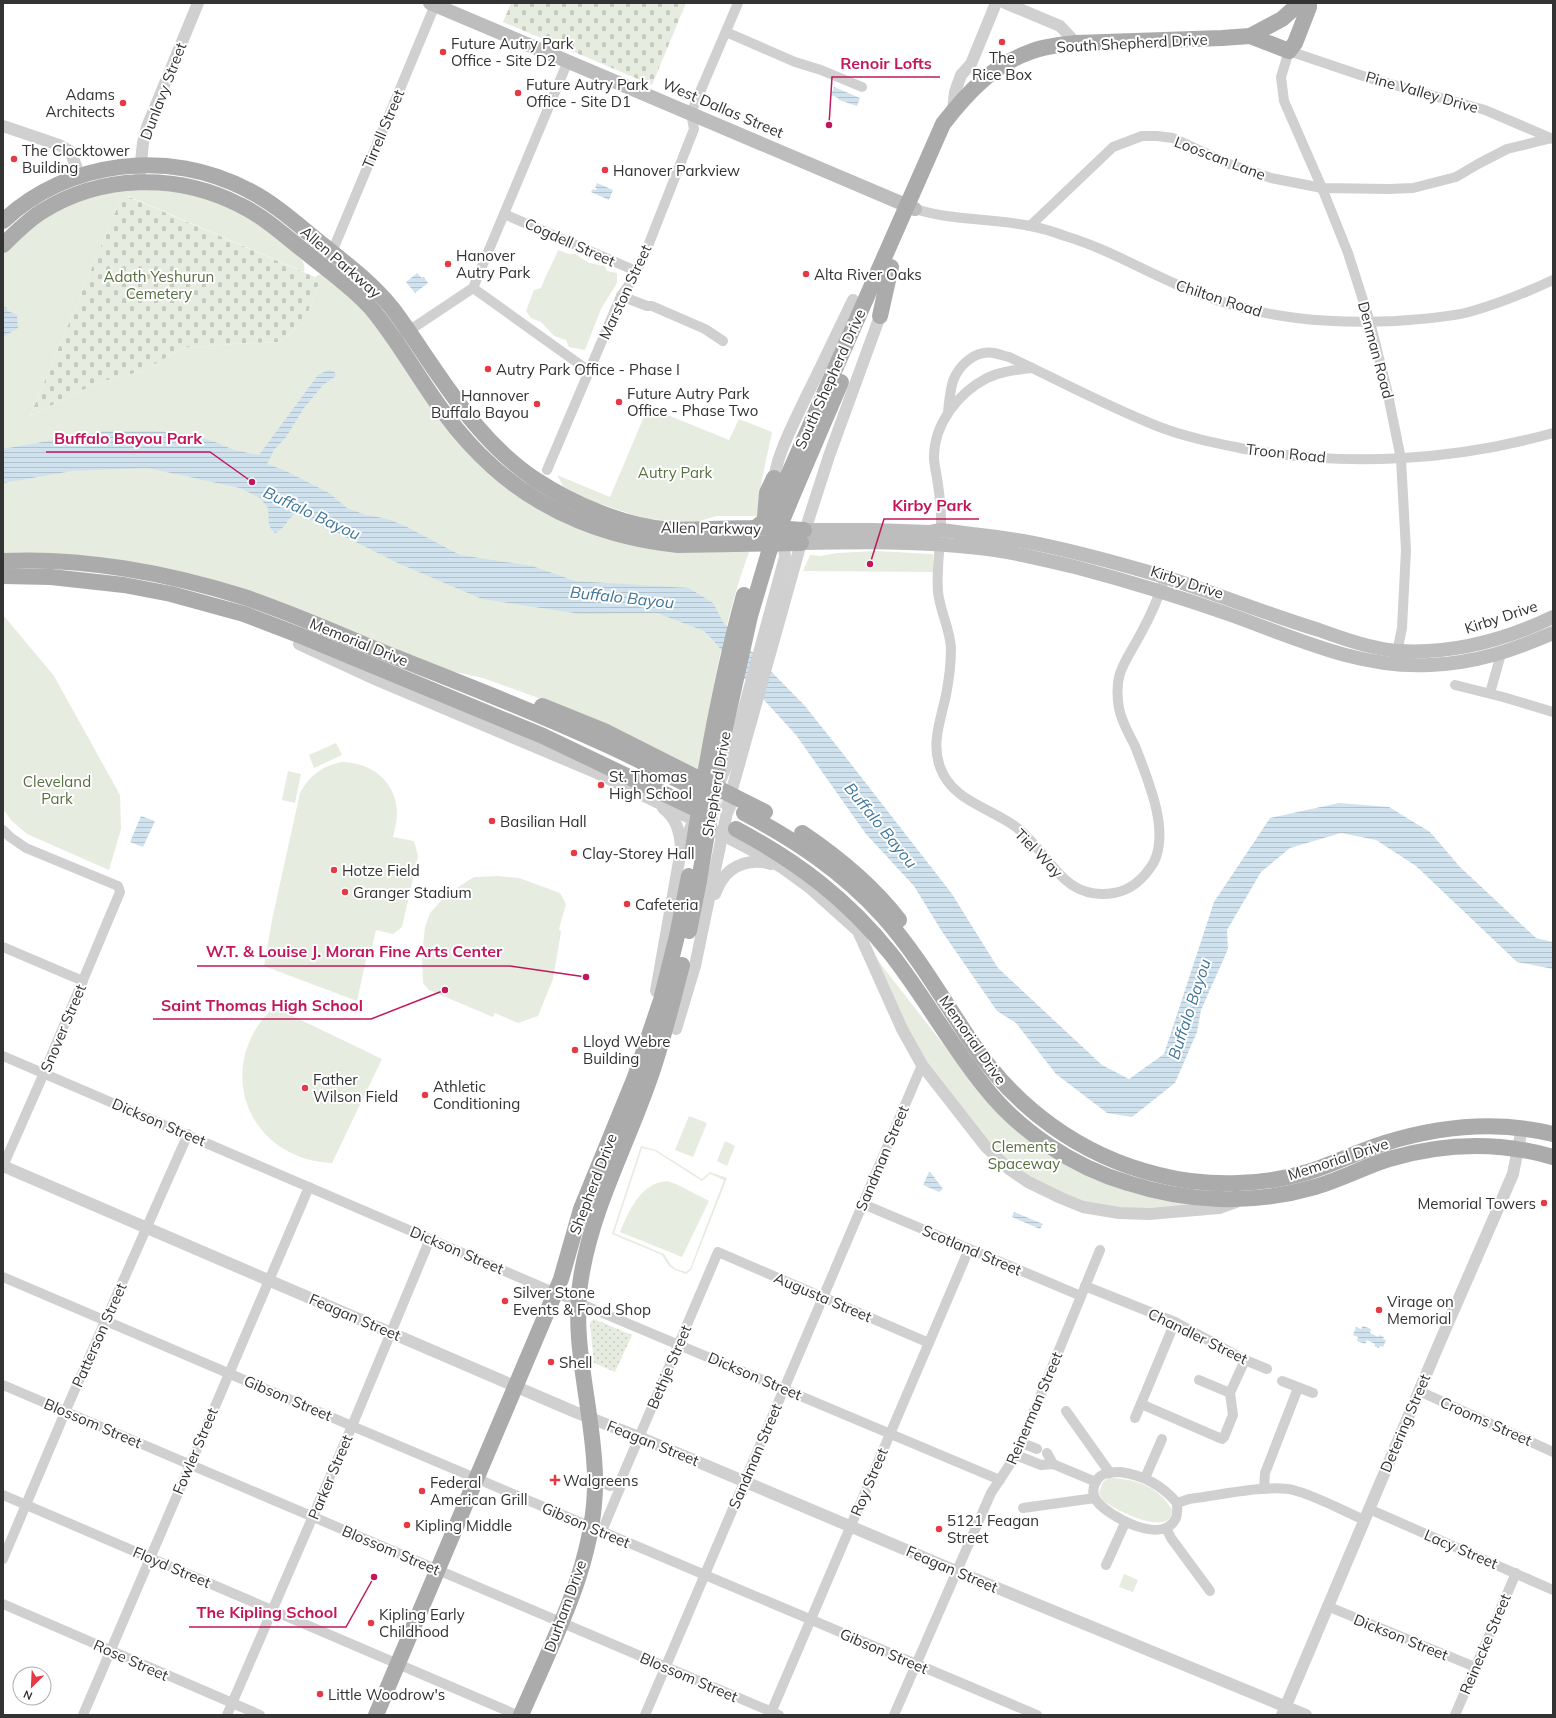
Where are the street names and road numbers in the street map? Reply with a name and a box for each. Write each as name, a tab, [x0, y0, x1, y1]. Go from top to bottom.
street label: South Shepherd Drive	[1056, 30, 1208, 56]
street label: Dunlavy Street	[136, 40, 190, 142]
street label: Pine Valley Drive	[1364, 67, 1480, 117]
street label: West Dallas Street	[660, 74, 786, 142]
street label: Tirrell Street	[358, 87, 408, 171]
street label: Looscan Lane	[1172, 132, 1268, 184]
street label: Cogdell Street	[522, 214, 618, 270]
street label: Allen Parkway	[297, 222, 385, 302]
street label: Marston Street	[595, 242, 655, 342]
street label: Chilton Road	[1174, 275, 1264, 321]
street label: Denman Road	[1354, 299, 1398, 401]
street label: South Shepherd Drive	[791, 306, 869, 452]
street label: Troon Road	[1245, 439, 1327, 467]
street label: Allen Parkway	[661, 518, 761, 538]
street label: Kirby Drive	[1148, 561, 1226, 603]
street label: Kirby Drive	[1462, 596, 1540, 638]
street label: Memorial Drive	[307, 614, 411, 670]
street label: Shepherd Drive	[697, 730, 735, 838]
street label: Tiel Way	[1011, 824, 1067, 882]
street label: Snover Street	[36, 981, 90, 1075]
street label: Memorial Drive	[935, 992, 1011, 1088]
street label: Dickson Street	[109, 1094, 209, 1150]
street label: Sandman Street	[851, 1103, 913, 1213]
street label: Shepherd Drive	[565, 1131, 621, 1237]
street label: Memorial Drive	[1285, 1134, 1391, 1184]
street label: Scotland Street	[919, 1221, 1025, 1279]
street label: Dickson Street	[407, 1222, 507, 1278]
street label: Augusta Street	[771, 1268, 875, 1326]
street label: Patterson Street	[67, 1280, 131, 1390]
street label: Feagan Street	[306, 1289, 404, 1345]
street label: Chandler Street	[1145, 1304, 1251, 1368]
street label: Bethje Street	[643, 1322, 695, 1412]
street label: Dickson Street	[705, 1348, 805, 1404]
street label: Reinerman Street	[1002, 1349, 1066, 1467]
street label: Gibson Street	[241, 1371, 335, 1425]
street label: Detering Street	[1376, 1371, 1434, 1475]
street label: Crooms Street	[1437, 1392, 1535, 1450]
street label: Blossom Street	[41, 1394, 145, 1452]
street label: Sandman Street	[724, 1401, 786, 1511]
street label: Fowler Street	[168, 1405, 222, 1497]
street label: Feagan Street	[604, 1416, 702, 1470]
street label: Parker Street	[304, 1432, 356, 1522]
street label: Roy Street	[846, 1445, 892, 1519]
street label: Gibson Street	[539, 1498, 633, 1552]
street label: Blossom Street	[339, 1521, 443, 1579]
street label: Lacy Street	[1421, 1525, 1501, 1573]
street label: Feagan Street	[903, 1541, 1001, 1597]
street label: Floyd Street	[130, 1542, 214, 1592]
street label: Durham Drive	[540, 1557, 590, 1655]
street label: Reinecke Street	[1455, 1591, 1515, 1697]
street label: Dickson Street	[1351, 1609, 1451, 1665]
street label: Gibson Street	[837, 1624, 931, 1678]
street label: Rose Street	[91, 1635, 171, 1685]
street label: Blossom Street	[637, 1648, 741, 1706]

